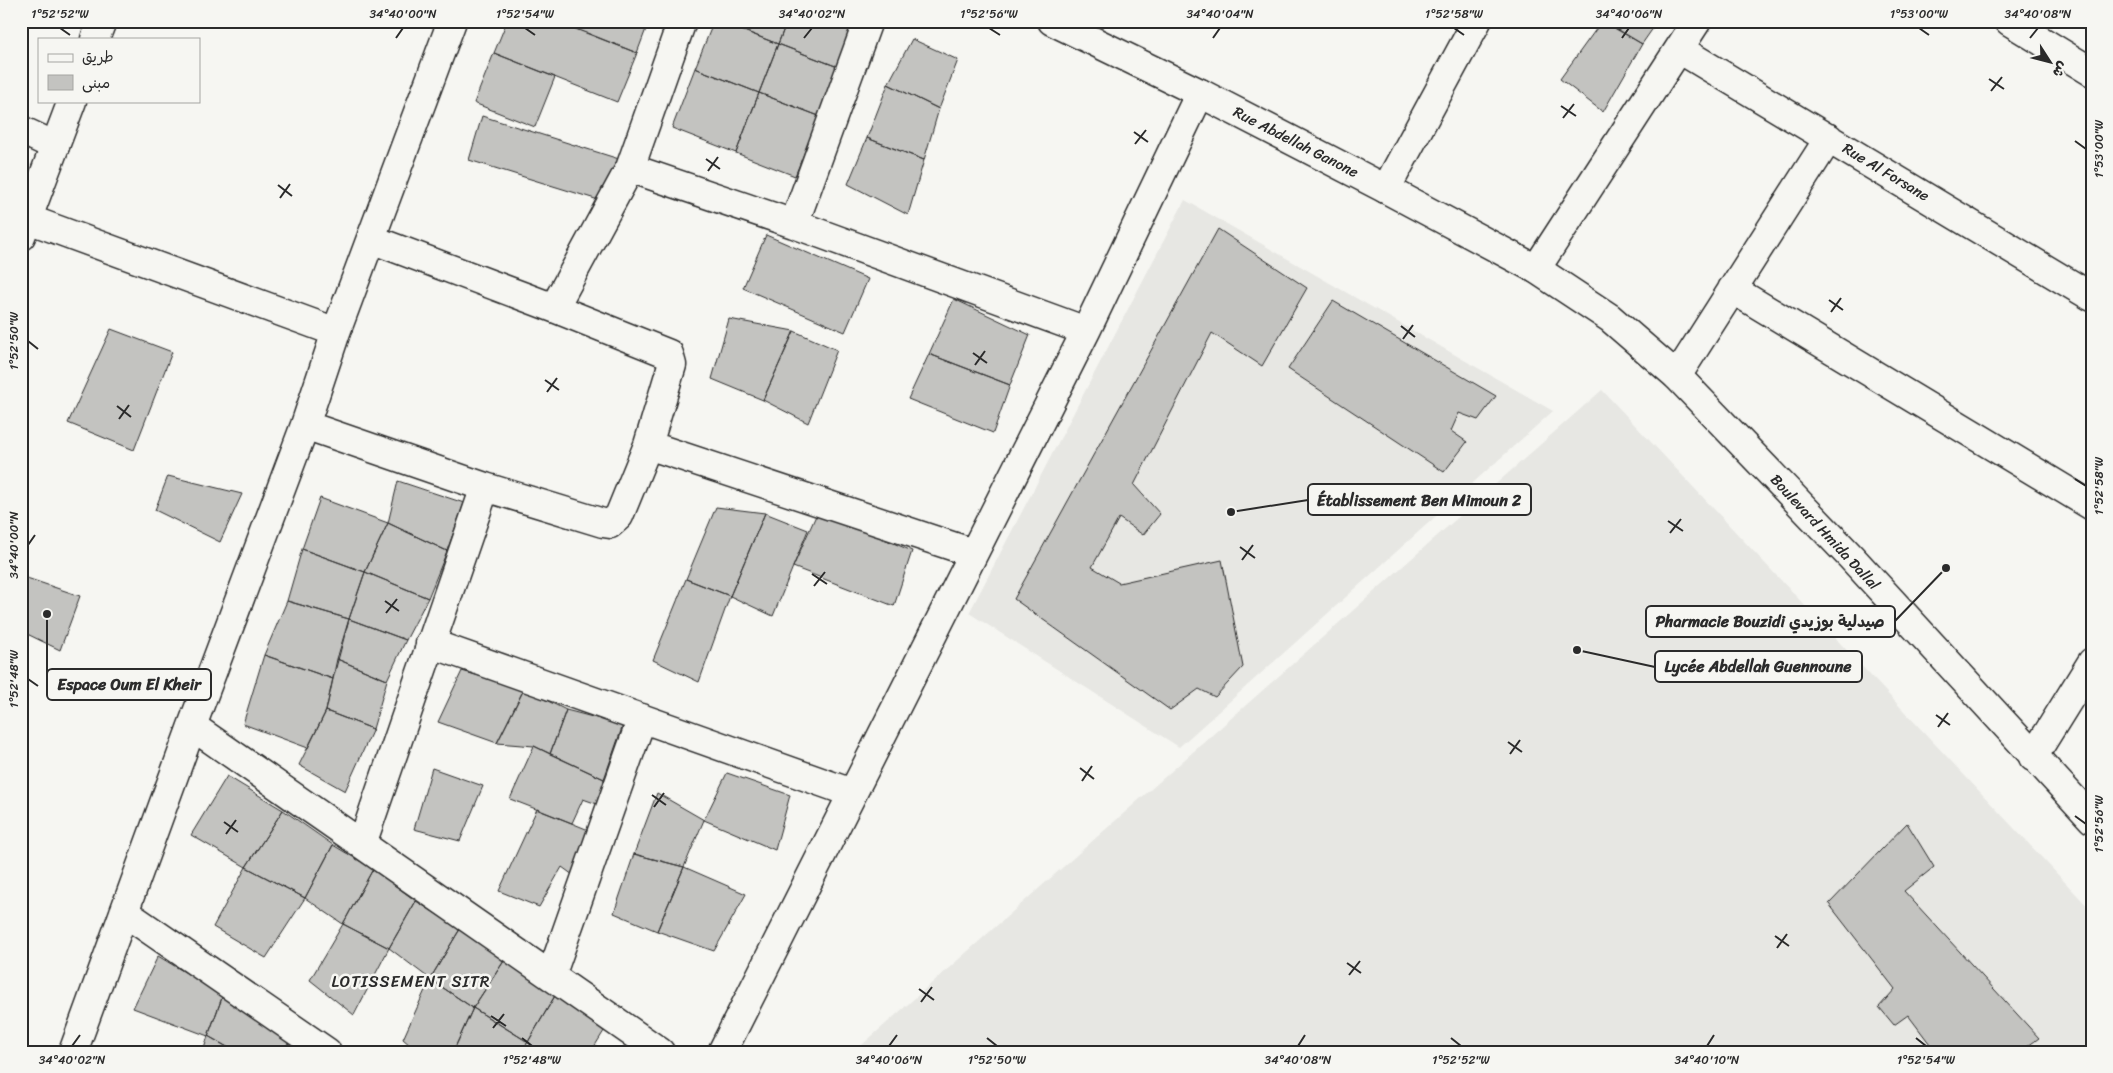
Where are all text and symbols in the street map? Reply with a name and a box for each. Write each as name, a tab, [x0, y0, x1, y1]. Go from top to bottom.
text: 1°52'52"W	[31, 3, 89, 25]
text: 34°40'00"N	[369, 3, 437, 25]
text: 1°52'54"W	[496, 3, 555, 25]
text: 34°40'02"N	[779, 3, 846, 25]
text: 1°52'56"W	[960, 3, 1018, 25]
text: 34°40'04"N	[1186, 3, 1254, 25]
text: 1°52'58"W	[1425, 3, 1484, 25]
text: 34°40'06"N	[1596, 3, 1663, 25]
text: 1°53'00"W	[1890, 3, 1949, 25]
text: 34°40'08"N	[2005, 3, 2072, 25]
legend	[38, 38, 200, 102]
north arrow	[2026, 38, 2076, 88]
text: طريق	[82, 44, 114, 70]
text: ش	[2045, 56, 2075, 83]
text: مبنى	[82, 70, 110, 96]
street label: Rue Abdellah Ganone	[1229, 99, 1364, 185]
text: 1°53'00"W	[2088, 119, 2110, 178]
street label: Rue Al Forsane	[1837, 136, 1935, 209]
text: 1°52'50"W	[3, 311, 25, 370]
text: 1°52'58"W	[2088, 456, 2110, 515]
street label: Boulevard Hmida Dallal	[1764, 468, 1887, 597]
callout: Établissement Ben Mimoun 2	[1308, 484, 1531, 515]
text: Établissement Ben Mimoun 2	[1317, 486, 1522, 515]
text: 34°40'00"N	[3, 511, 25, 579]
callout: Pharmacie Bouzidi صيدلية بوزيدي	[1646, 606, 1895, 637]
text: Pharmacie Bouzidi صيدلية بوزيدي	[1655, 607, 1885, 636]
text: 1°52'48"W	[3, 649, 25, 708]
callout: Lycée Abdellah Guennoune	[1655, 651, 1862, 682]
text: Lycée Abdellah Guennoune	[1664, 652, 1852, 681]
callout: Espace Oum El Kheir	[47, 669, 211, 700]
text: Espace Oum El Kheir	[57, 670, 202, 699]
text: 1°52'56"W	[2088, 795, 2110, 853]
district label: LOTISSEMENT SITR	[331, 967, 491, 996]
text: 34°40'02"N	[39, 1049, 106, 1071]
text: 1°52'48"W	[503, 1049, 562, 1071]
text: 34°40'06"N	[856, 1049, 923, 1071]
text: 1°52'50"W	[968, 1049, 1027, 1071]
text: 34°40'08"N	[1265, 1049, 1332, 1071]
text: 1°52'52"W	[1432, 1049, 1490, 1071]
text: 34°40'10"N	[1675, 1049, 1740, 1071]
text: 1°52'54"W	[1897, 1049, 1956, 1071]

